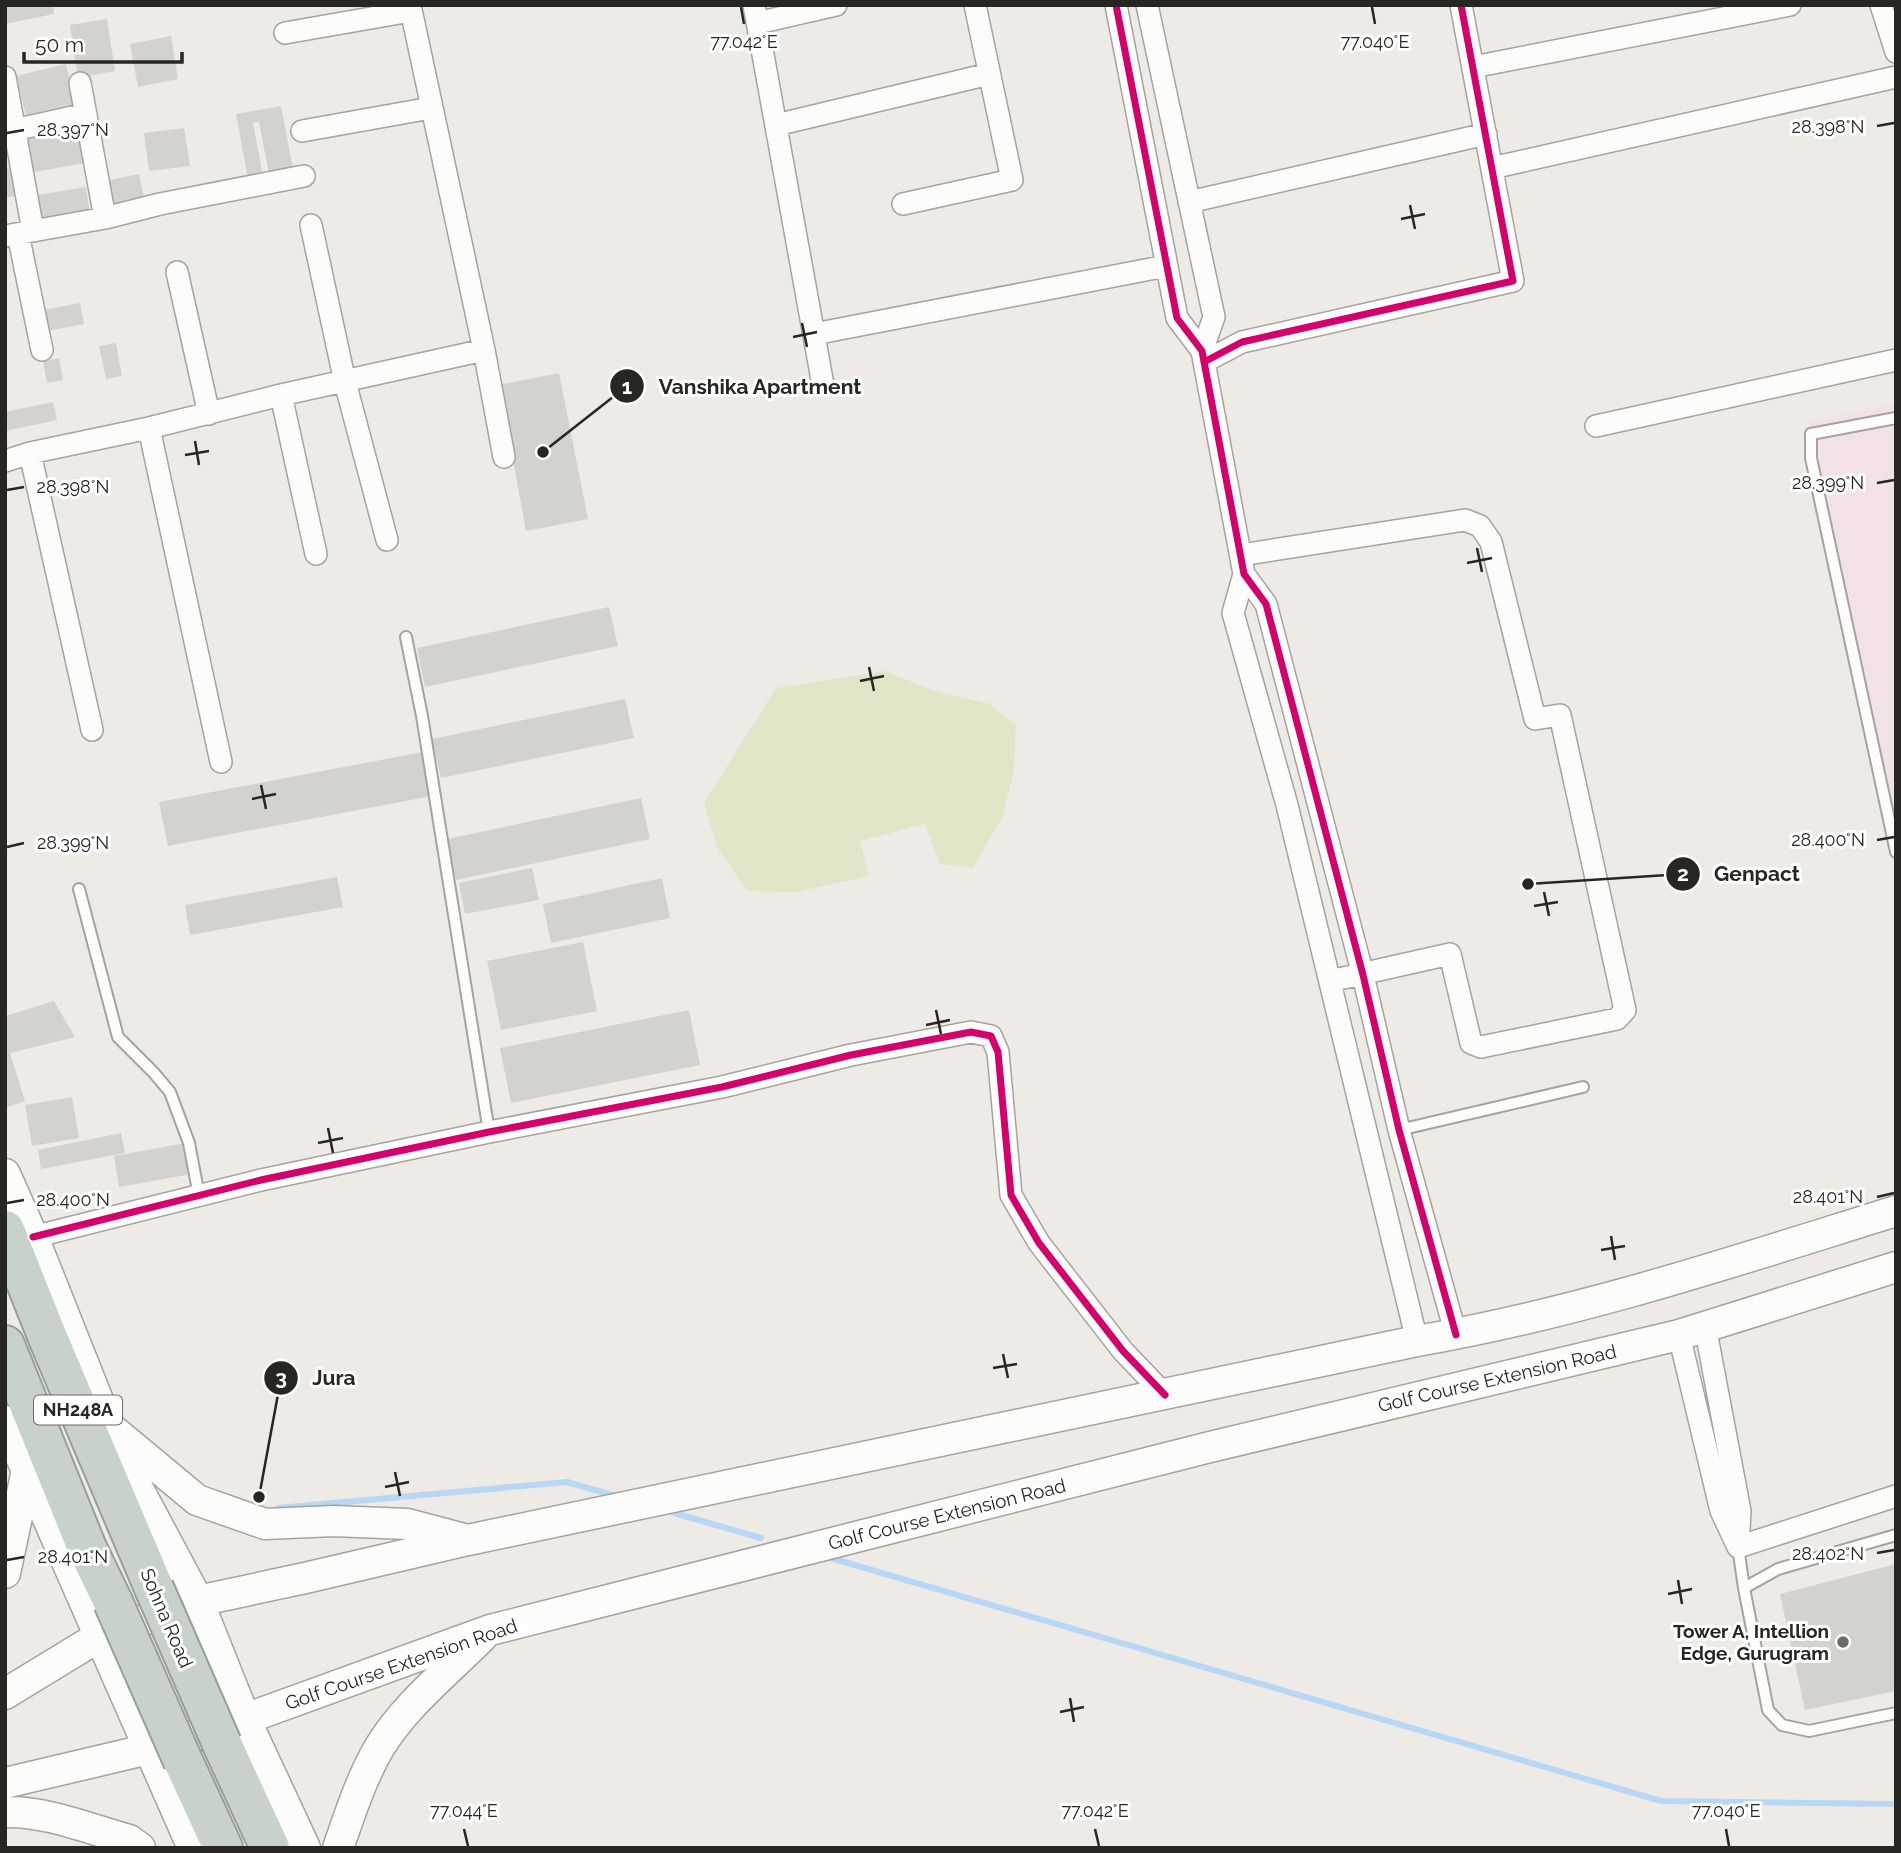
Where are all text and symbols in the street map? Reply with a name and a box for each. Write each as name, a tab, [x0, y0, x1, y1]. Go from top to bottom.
scale bar	[24, 21, 182, 65]
text: 77.042°E	[710, 31, 778, 52]
text: 77.040°E	[1341, 31, 1409, 52]
text: 50 m	[35, 32, 84, 57]
text: 28.398°N	[1792, 116, 1864, 137]
text: 28.397°N	[37, 119, 109, 140]
callout: Vanshika Apartment	[609, 365, 876, 407]
text: 1	[622, 374, 632, 399]
text: Vanshika Apartment	[659, 374, 861, 399]
text: 28.399°N	[1792, 472, 1864, 493]
text: 28.398°N	[37, 476, 109, 497]
text: 28.400°N	[1791, 829, 1865, 850]
text: 28.399°N	[37, 832, 109, 853]
callout: Genpact	[1665, 853, 1814, 895]
text: 2	[1677, 861, 1689, 886]
text: Genpact	[1714, 861, 1800, 886]
text: 28.401°N	[1793, 1186, 1863, 1207]
text: 28.400°N	[36, 1189, 110, 1210]
street label: Golf Course Extension Road	[1376, 1340, 1618, 1416]
callout: Jura	[264, 1357, 370, 1399]
text: 3	[275, 1365, 287, 1390]
text: Jura	[312, 1365, 356, 1390]
road number: NH248A	[34, 1395, 122, 1424]
street label: Golf Course Extension Road	[826, 1474, 1068, 1554]
text: 28.402°N	[1792, 1543, 1864, 1564]
text: 28.401°N	[38, 1546, 108, 1567]
street label: Sohna Road	[136, 1565, 198, 1671]
street label: Golf Course Extension Road	[282, 1614, 520, 1714]
place label: Tower A, Intellion Edge, Gurugram	[1673, 1620, 1829, 1664]
marker: Tower A, Intellion Edge, Gurugram	[1835, 1634, 1851, 1650]
text: 77.044°E	[430, 1800, 498, 1821]
text: 77.042°E	[1061, 1800, 1129, 1821]
text: 77.040°E	[1692, 1800, 1760, 1821]

